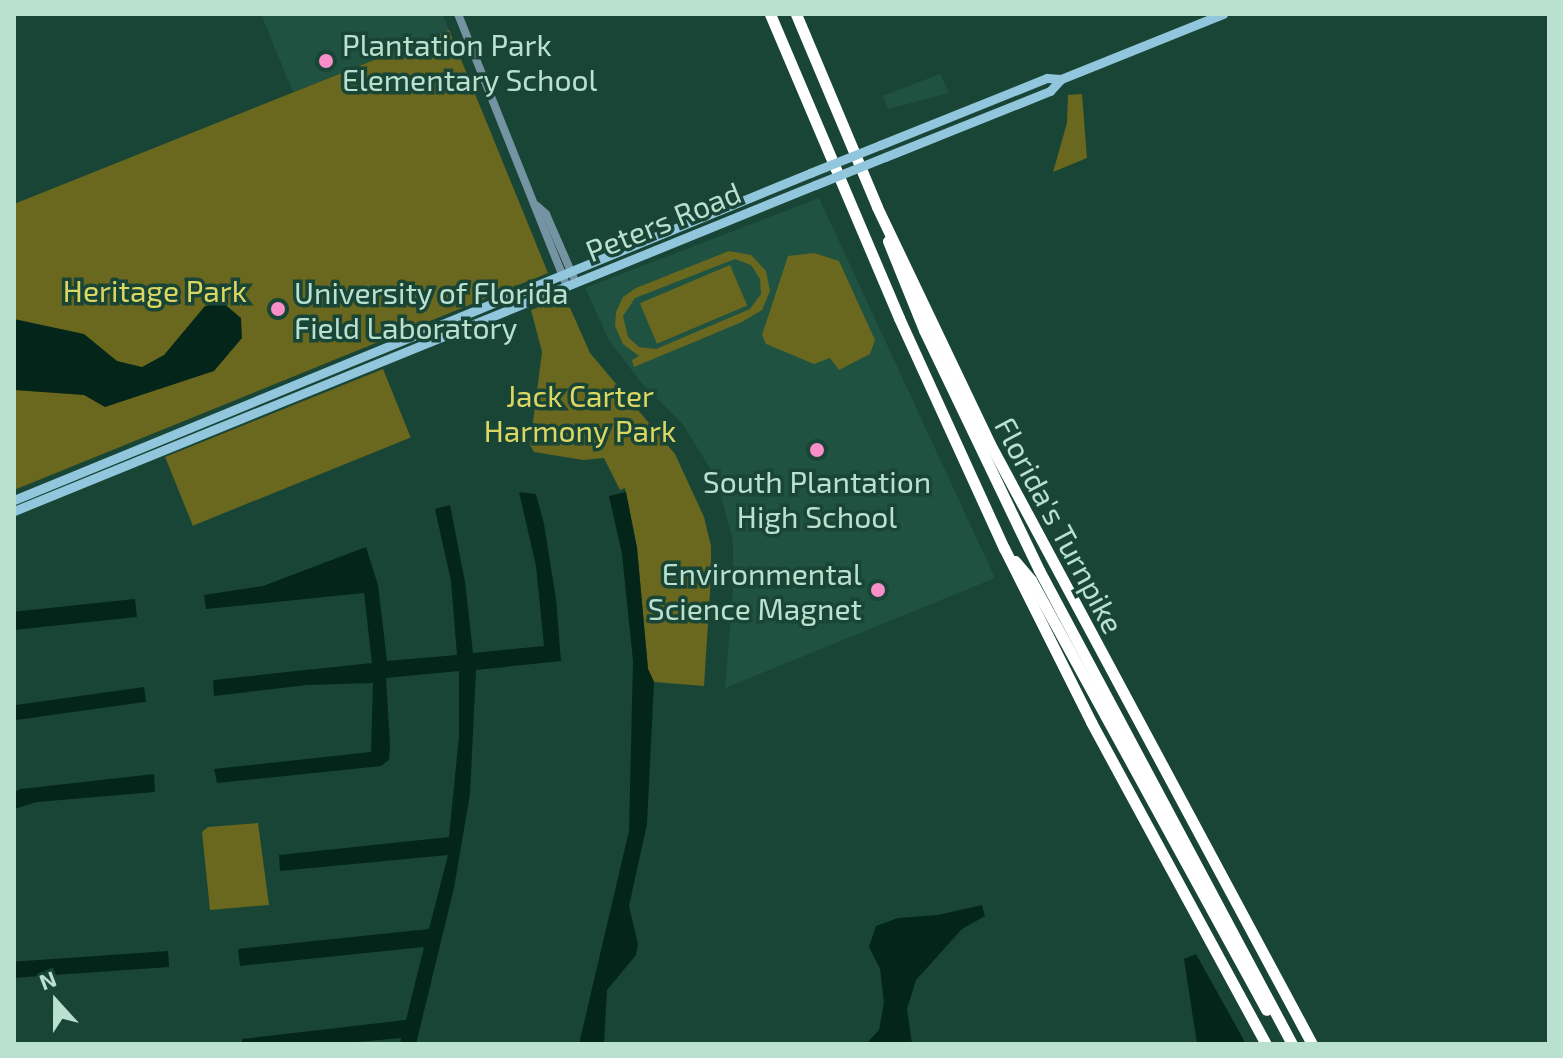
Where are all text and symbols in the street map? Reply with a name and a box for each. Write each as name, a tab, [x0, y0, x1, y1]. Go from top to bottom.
place label: Plantation Park Elementary School	[342, 26, 598, 96]
marker: Plantation Park Elementary School	[317, 52, 335, 70]
street label: Peters Road	[580, 174, 746, 268]
park label: Heritage Park	[63, 272, 247, 308]
place label: University of Florida Field Laboratory	[294, 274, 570, 344]
marker: University of Florida Field Laboratory	[269, 300, 287, 318]
park label: Jack Carter Harmony Park	[483, 377, 677, 448]
street label: Florida's Turnpike	[988, 411, 1132, 639]
marker: South Plantation High School	[808, 441, 826, 459]
place label: South Plantation High School	[703, 463, 931, 534]
place label: Environmental Science Magnet	[648, 555, 862, 626]
marker: Environmental Science Magnet	[869, 581, 887, 599]
north arrow	[16, 962, 96, 1042]
text: N	[35, 965, 59, 995]

